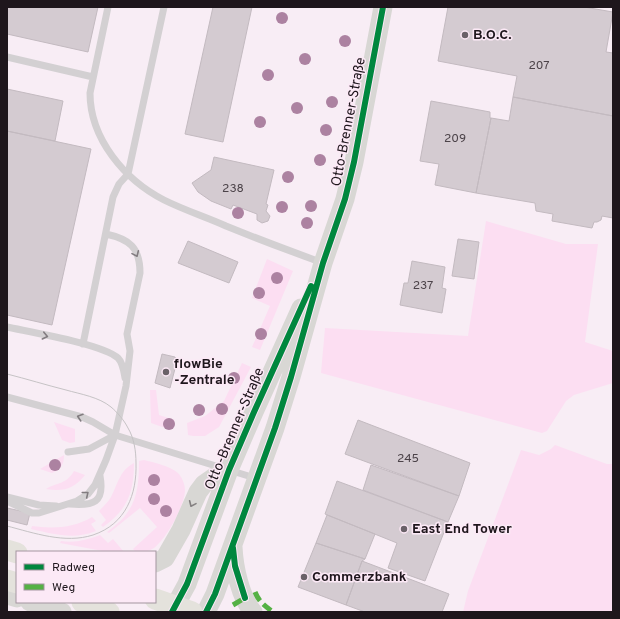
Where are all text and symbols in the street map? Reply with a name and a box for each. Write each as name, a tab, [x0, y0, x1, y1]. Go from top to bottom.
place label: B.O.C.	[473, 27, 512, 44]
marker: B.O.C.	[460, 30, 470, 40]
street label: Otto-Brenner-Straße	[328, 56, 370, 188]
house number: 207	[529, 58, 549, 74]
house number: 209	[444, 131, 466, 147]
house number: 238	[222, 181, 244, 197]
one-way arrow	[131, 250, 139, 258]
house number: 237	[413, 278, 433, 294]
one-way arrow	[42, 331, 48, 339]
place label: flowBie -Zentrale	[174, 356, 235, 389]
street label: Otto-Brenner-Straße	[202, 365, 268, 493]
marker: flowBie -Zentrale	[161, 367, 171, 377]
one-way arrow	[77, 413, 84, 422]
house number: 245	[397, 451, 419, 467]
one-way arrow	[82, 492, 89, 499]
one-way arrow	[189, 501, 197, 508]
place label: East End Tower	[412, 521, 512, 538]
marker: East End Tower	[399, 524, 409, 534]
legend	[16, 551, 156, 603]
text: Radweg	[52, 560, 95, 576]
place label: Commerzbank	[312, 569, 407, 586]
marker: Commerzbank	[299, 572, 309, 582]
text: Weg	[52, 580, 75, 596]

